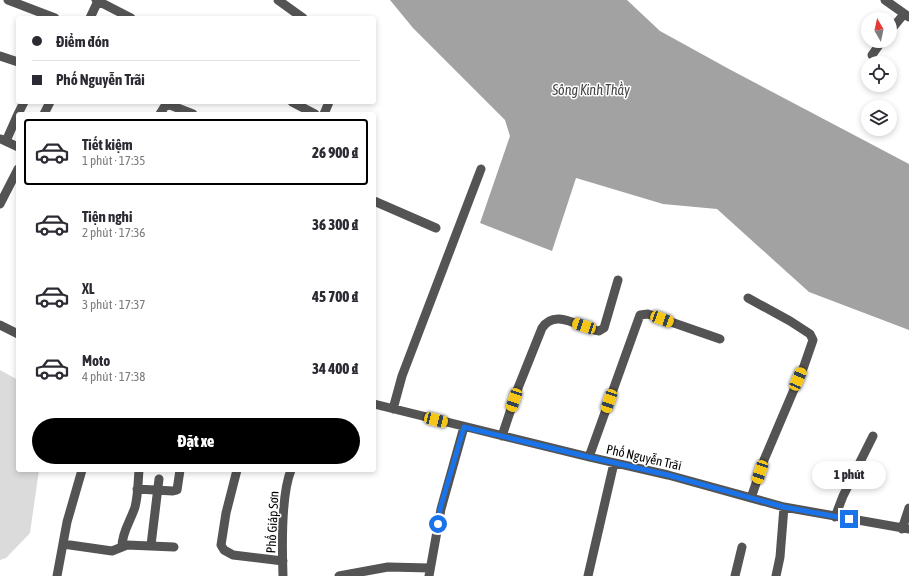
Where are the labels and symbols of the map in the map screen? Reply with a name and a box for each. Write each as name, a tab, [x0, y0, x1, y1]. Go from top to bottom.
north arrow	[861, 12, 897, 48]
water label: Sông Kinh Thầy	[551, 81, 630, 98]
car	[649, 309, 675, 329]
car	[571, 317, 597, 335]
car	[788, 366, 808, 392]
car	[505, 387, 523, 413]
car	[599, 388, 619, 414]
car	[423, 411, 449, 429]
street label: Phố Nguyễn Trãi	[605, 442, 683, 473]
car	[751, 459, 769, 485]
callout: 1 phút	[812, 461, 886, 489]
street label: Phố Giáp Sơn	[263, 491, 282, 554]
route end	[840, 510, 858, 528]
route start	[429, 515, 447, 533]

